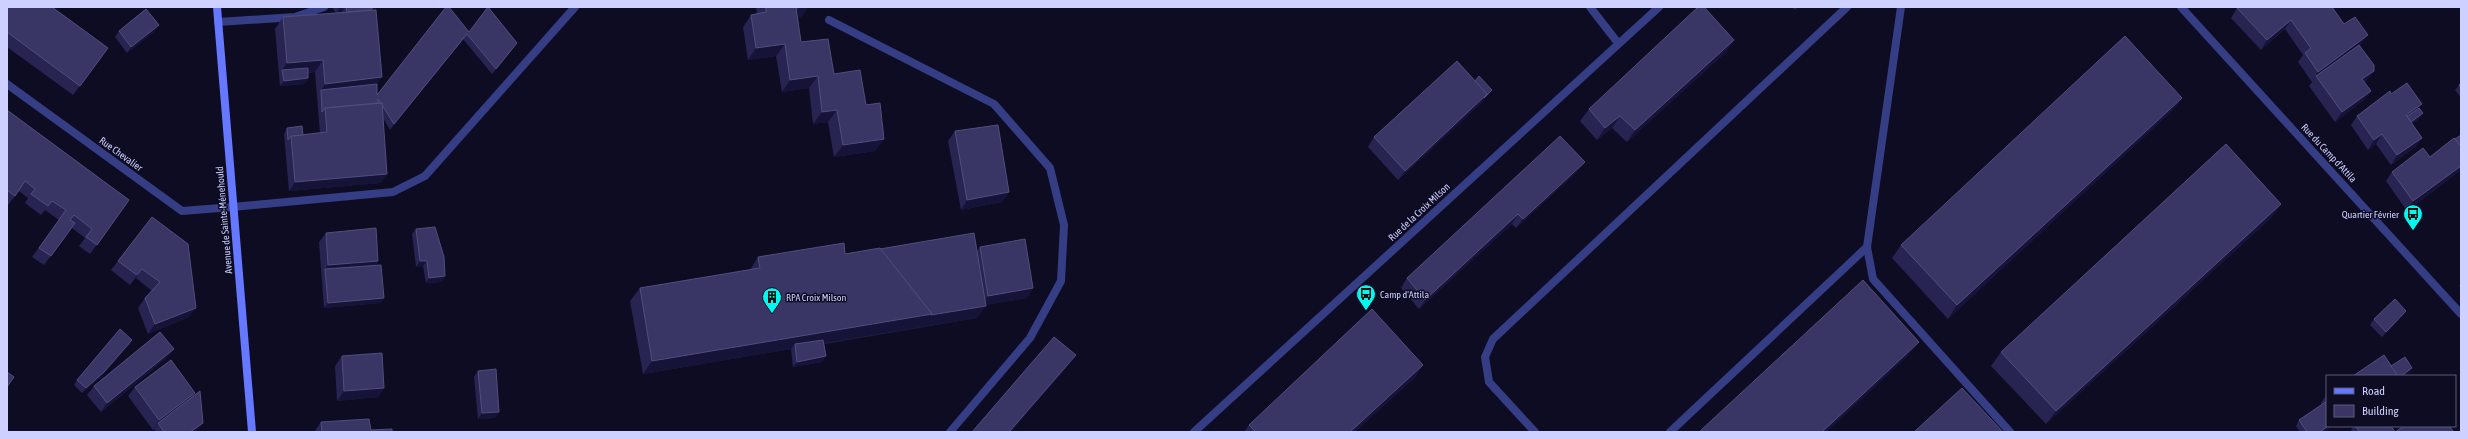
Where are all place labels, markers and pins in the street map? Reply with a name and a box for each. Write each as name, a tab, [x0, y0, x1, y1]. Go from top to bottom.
bus stop icon: Quartier Février	[2402, 203, 2424, 231]
place label: Quartier Février	[2342, 209, 2400, 220]
bus stop icon: Camp d'Attila	[1355, 283, 1377, 311]
building icon: RPA Croix Milson	[761, 286, 783, 314]
place label: Camp d'Attila	[1380, 289, 1429, 300]
place label: RPA Croix Milson	[786, 292, 847, 303]

